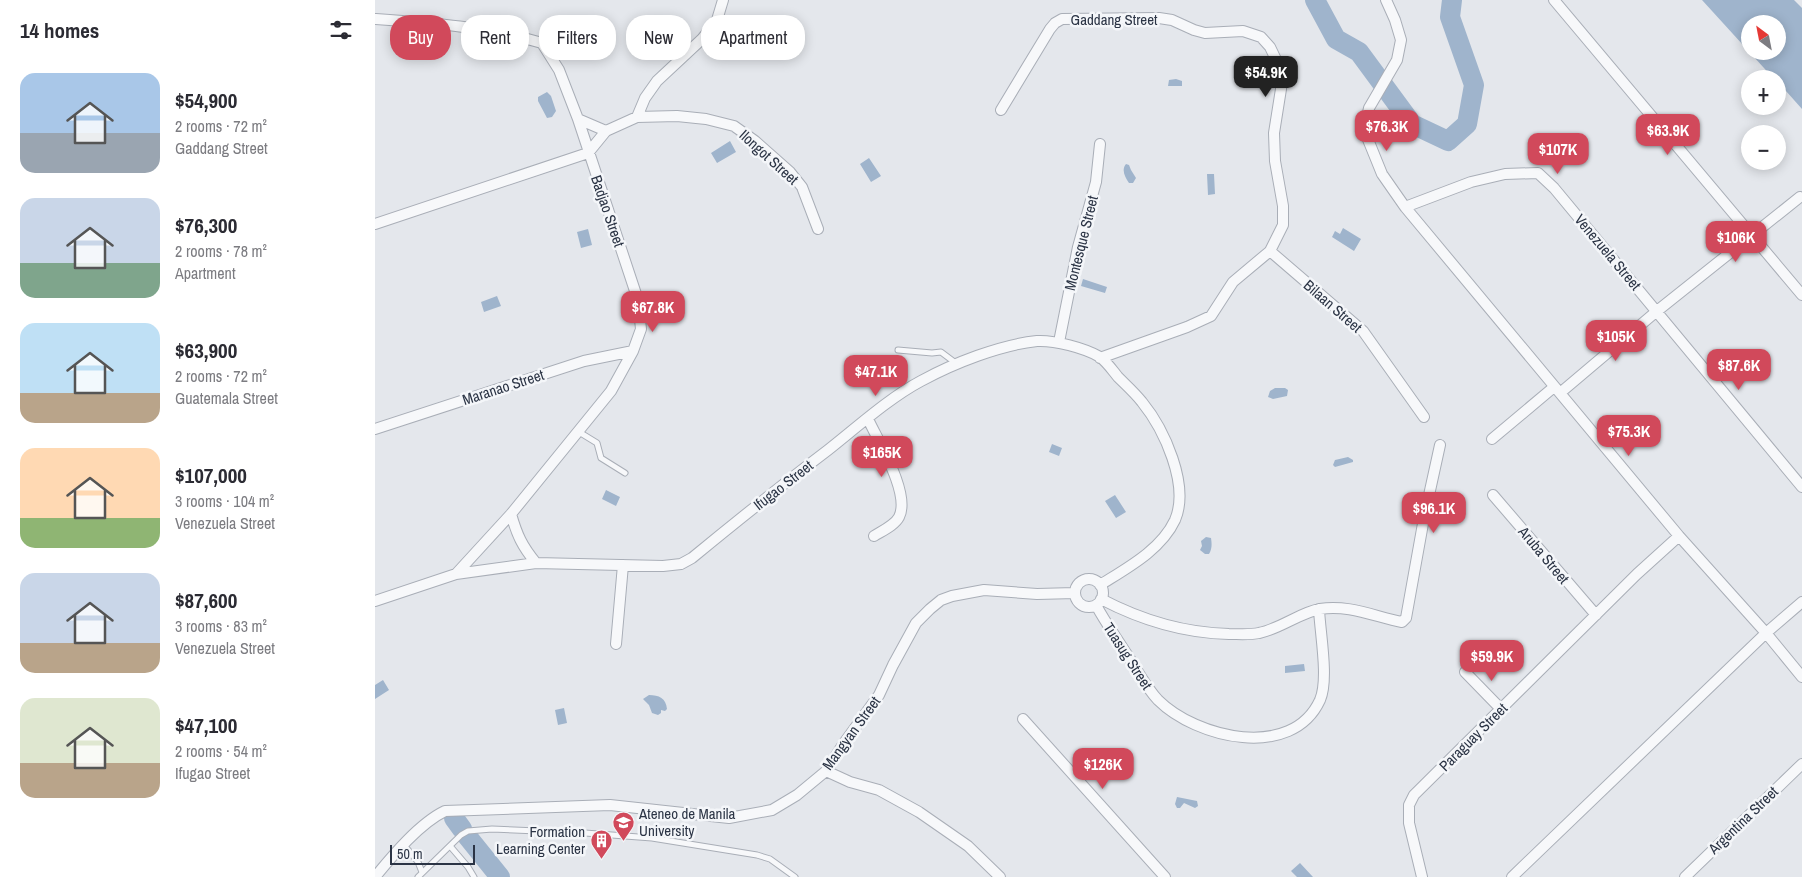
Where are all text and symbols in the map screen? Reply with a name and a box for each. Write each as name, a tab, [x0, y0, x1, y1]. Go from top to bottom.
street label: Gaddang Street	[1071, 9, 1158, 30]
chip: Buy	[390, 15, 451, 60]
chip: Rent	[461, 15, 529, 60]
chip: Filters	[539, 15, 616, 60]
chip: New	[626, 15, 691, 60]
chip: Apartment	[701, 15, 805, 60]
north arrow	[1741, 15, 1786, 60]
map controls	[1741, 15, 1786, 170]
text: 14 homes	[20, 16, 99, 45]
icon: filters	[327, 16, 355, 44]
pin: $54.9K	[1225, 56, 1307, 98]
text: $54.9K	[1245, 61, 1287, 83]
button: +	[1741, 70, 1786, 115]
text: $54,900	[175, 86, 237, 115]
icon: home	[60, 93, 120, 153]
pin: $76.3K	[1346, 110, 1428, 152]
pin: $63.9K	[1627, 114, 1709, 156]
text: 2 rooms · 72 m²	[175, 115, 267, 137]
text: $76.3K	[1366, 115, 1408, 137]
text: $63.9K	[1647, 119, 1689, 141]
street label: Ilongot Street	[735, 125, 804, 190]
button: −	[1741, 125, 1786, 170]
pin: $107K	[1523, 132, 1593, 175]
text: Gaddang Street	[175, 137, 268, 159]
text: $107K	[1539, 138, 1577, 160]
street label: Badjao Street	[586, 172, 630, 250]
street label: Montesque Street	[1059, 193, 1103, 293]
street label: Venezuela Street	[1570, 209, 1647, 295]
text: $76,300	[175, 211, 237, 240]
icon: home	[60, 218, 120, 278]
pin: $106K	[1701, 220, 1771, 263]
text: $106K	[1717, 226, 1755, 248]
text: 2 rooms · 78 m²	[175, 240, 267, 262]
text: Apartment	[175, 262, 236, 284]
street label: Bilaan Street	[1299, 275, 1367, 338]
pin: $67.8K	[612, 290, 694, 333]
text: $67.8K	[632, 296, 674, 318]
pin: $105K	[1581, 320, 1651, 362]
text: $105K	[1597, 325, 1635, 347]
text: $63,900	[175, 336, 237, 365]
icon: home	[60, 343, 120, 403]
pin: $87.6K	[1698, 348, 1780, 391]
pin: $47.1K	[835, 354, 917, 397]
text: $87.6K	[1718, 354, 1760, 376]
text: $47.1K	[855, 360, 897, 382]
street label: Maranao Street	[459, 364, 547, 410]
text: 2 rooms · 72 m²	[175, 365, 267, 387]
text: Guatemala Street	[175, 387, 278, 409]
pin: $75.3K	[1588, 414, 1670, 457]
text: $75.3K	[1608, 420, 1650, 442]
pin: $165K	[847, 436, 917, 478]
text: $165K	[863, 441, 901, 463]
street label: Ifugao Street	[749, 455, 818, 515]
text: $107,000	[175, 461, 247, 490]
icon: home	[60, 468, 120, 528]
text: 3 rooms · 104 m²	[175, 490, 274, 512]
pin: $96.1K	[1393, 492, 1475, 534]
text: $96.1K	[1413, 497, 1455, 519]
text: Venezuela Street	[175, 512, 275, 534]
street label: Aruba Street	[1513, 521, 1575, 589]
text: $87,600	[175, 586, 237, 615]
icon: home	[60, 593, 120, 653]
text: 3 rooms · 83 m²	[175, 615, 267, 637]
street label: Tuasug Street	[1098, 618, 1158, 694]
text: Venezuela Street	[175, 637, 275, 659]
pin: $59.9K	[1451, 640, 1533, 682]
text: $59.9K	[1471, 645, 1513, 667]
street label: Mangyan Street	[817, 691, 885, 774]
street label: Paraguay Street	[1434, 698, 1512, 776]
text: $47,100	[175, 711, 237, 740]
icon: home	[60, 718, 120, 778]
text: 2 rooms · 54 m²	[175, 740, 267, 762]
pin: $126K	[1068, 748, 1138, 790]
text: $126K	[1084, 753, 1122, 775]
text: Ifugao Street	[175, 762, 250, 784]
street label: Argentina Street	[1703, 781, 1783, 859]
place label: Ateneo de Manila University	[638, 803, 736, 841]
school or university icon: Ateneo de Manila University	[611, 810, 635, 841]
place label: Formation Learning Center	[496, 821, 585, 859]
building icon: Formation Learning Center	[589, 828, 613, 859]
scale bar	[390, 842, 475, 865]
text: 50 m	[397, 845, 423, 863]

